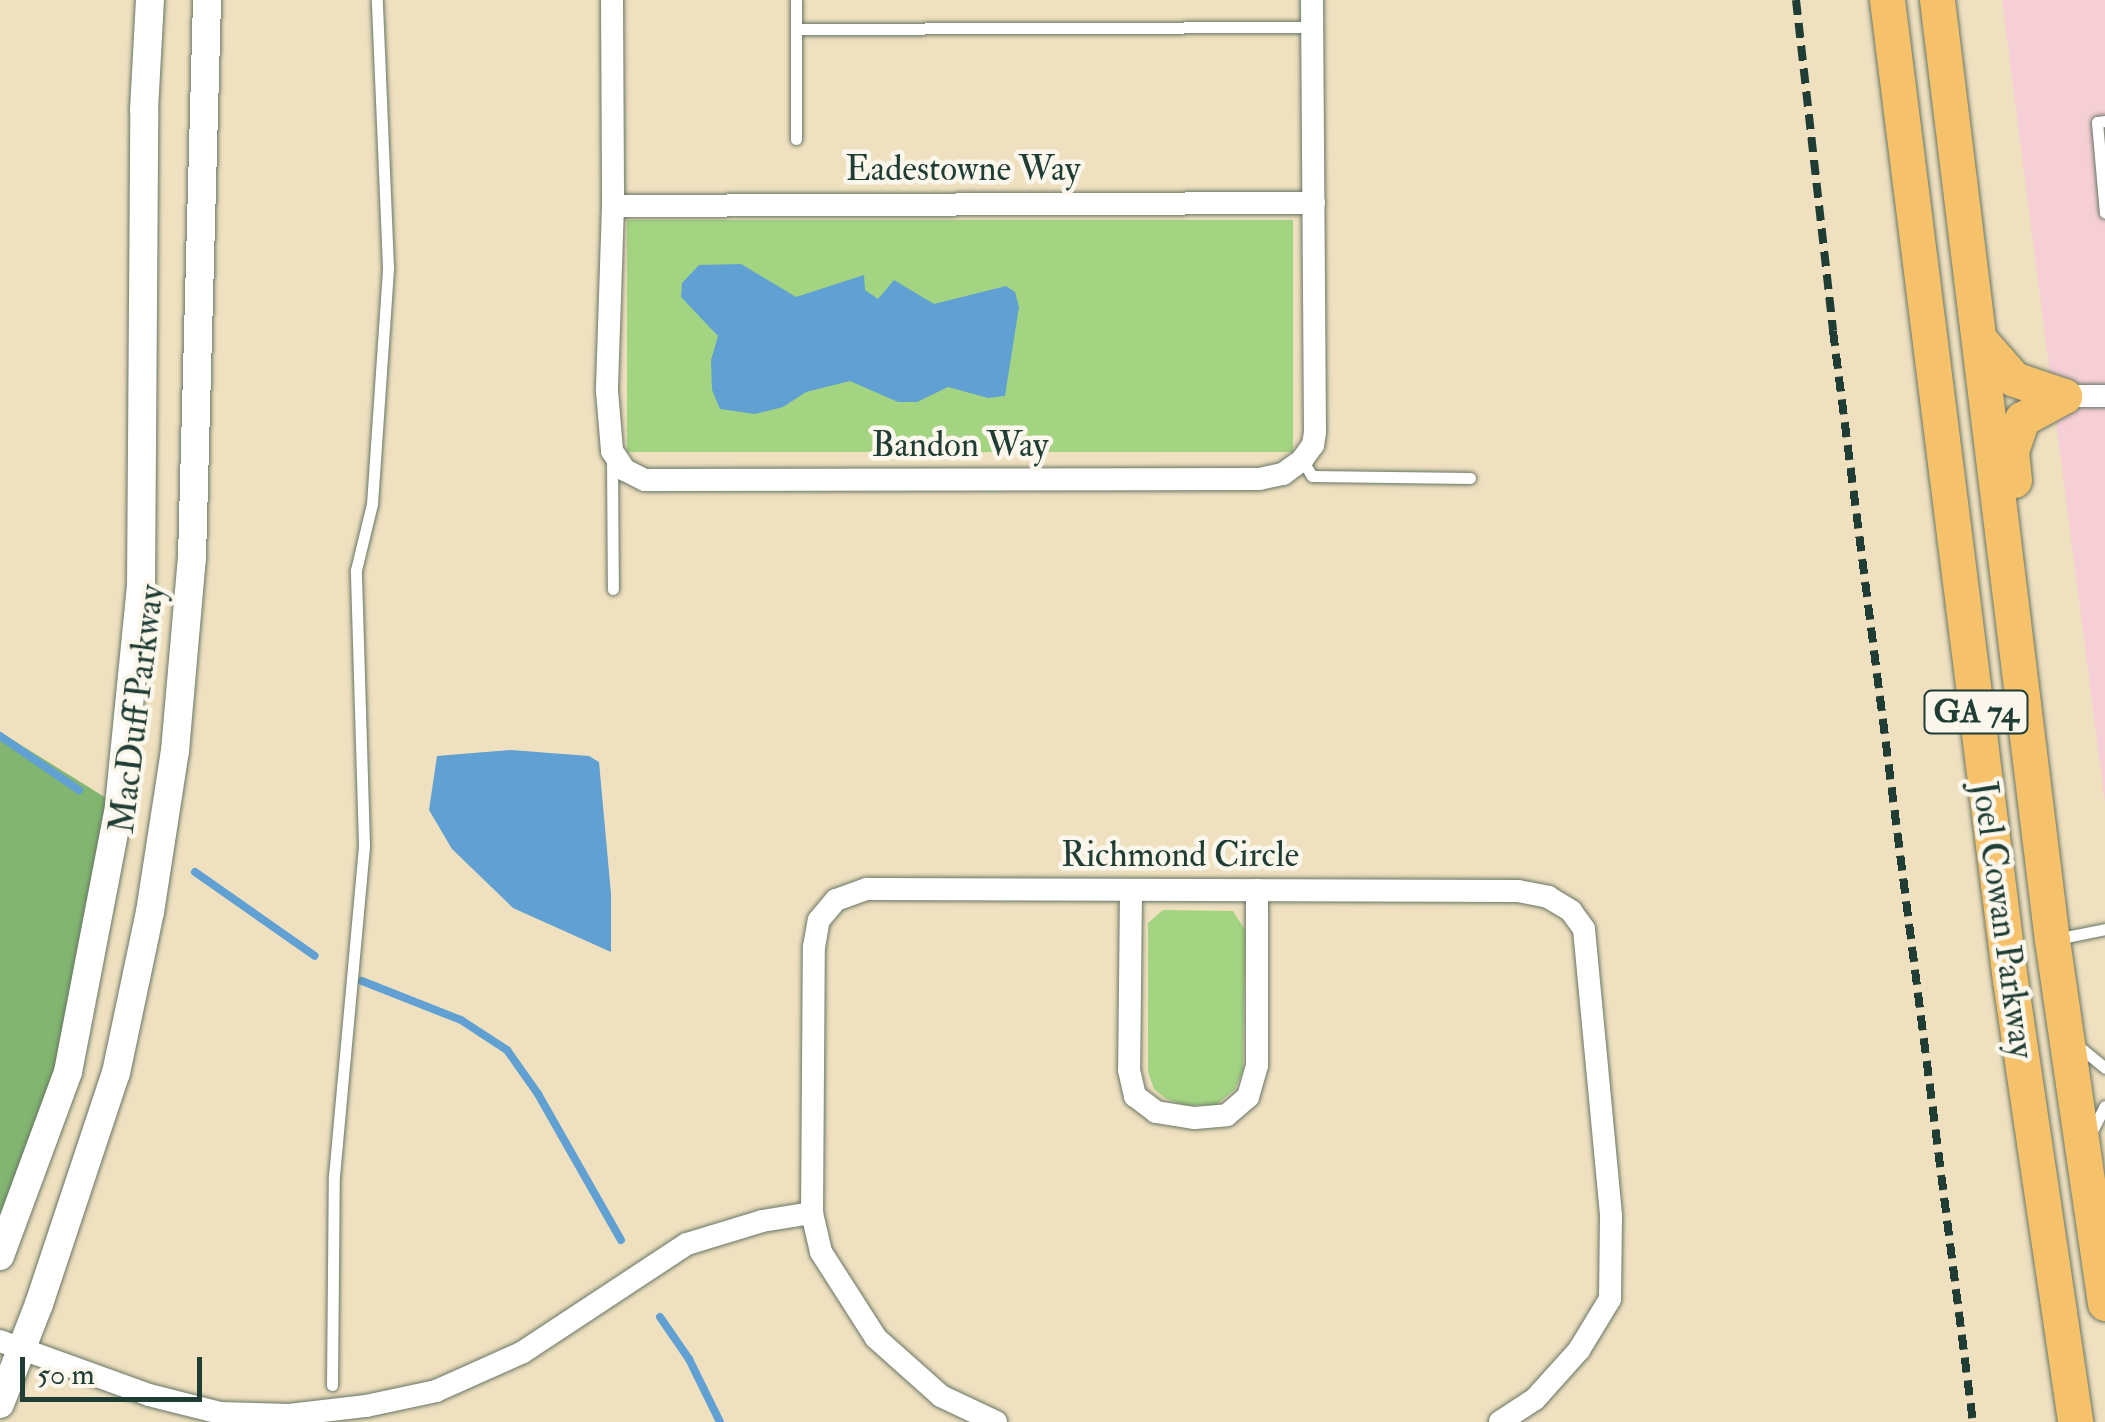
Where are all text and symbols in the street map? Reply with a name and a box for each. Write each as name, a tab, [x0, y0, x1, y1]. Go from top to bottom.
street label: Eadestowne Way	[846, 148, 1080, 190]
street label: Bandon Way	[872, 424, 1048, 466]
street label: MacDuff Parkway	[101, 582, 173, 836]
road number: GA 74	[1921, 685, 2031, 739]
street label: Joel Cowan Parkway	[1963, 779, 2043, 1061]
street label: Richmond Circle	[1061, 834, 1299, 876]
scale bar	[25, 1337, 208, 1399]
text: 50 m	[37, 1356, 95, 1393]

